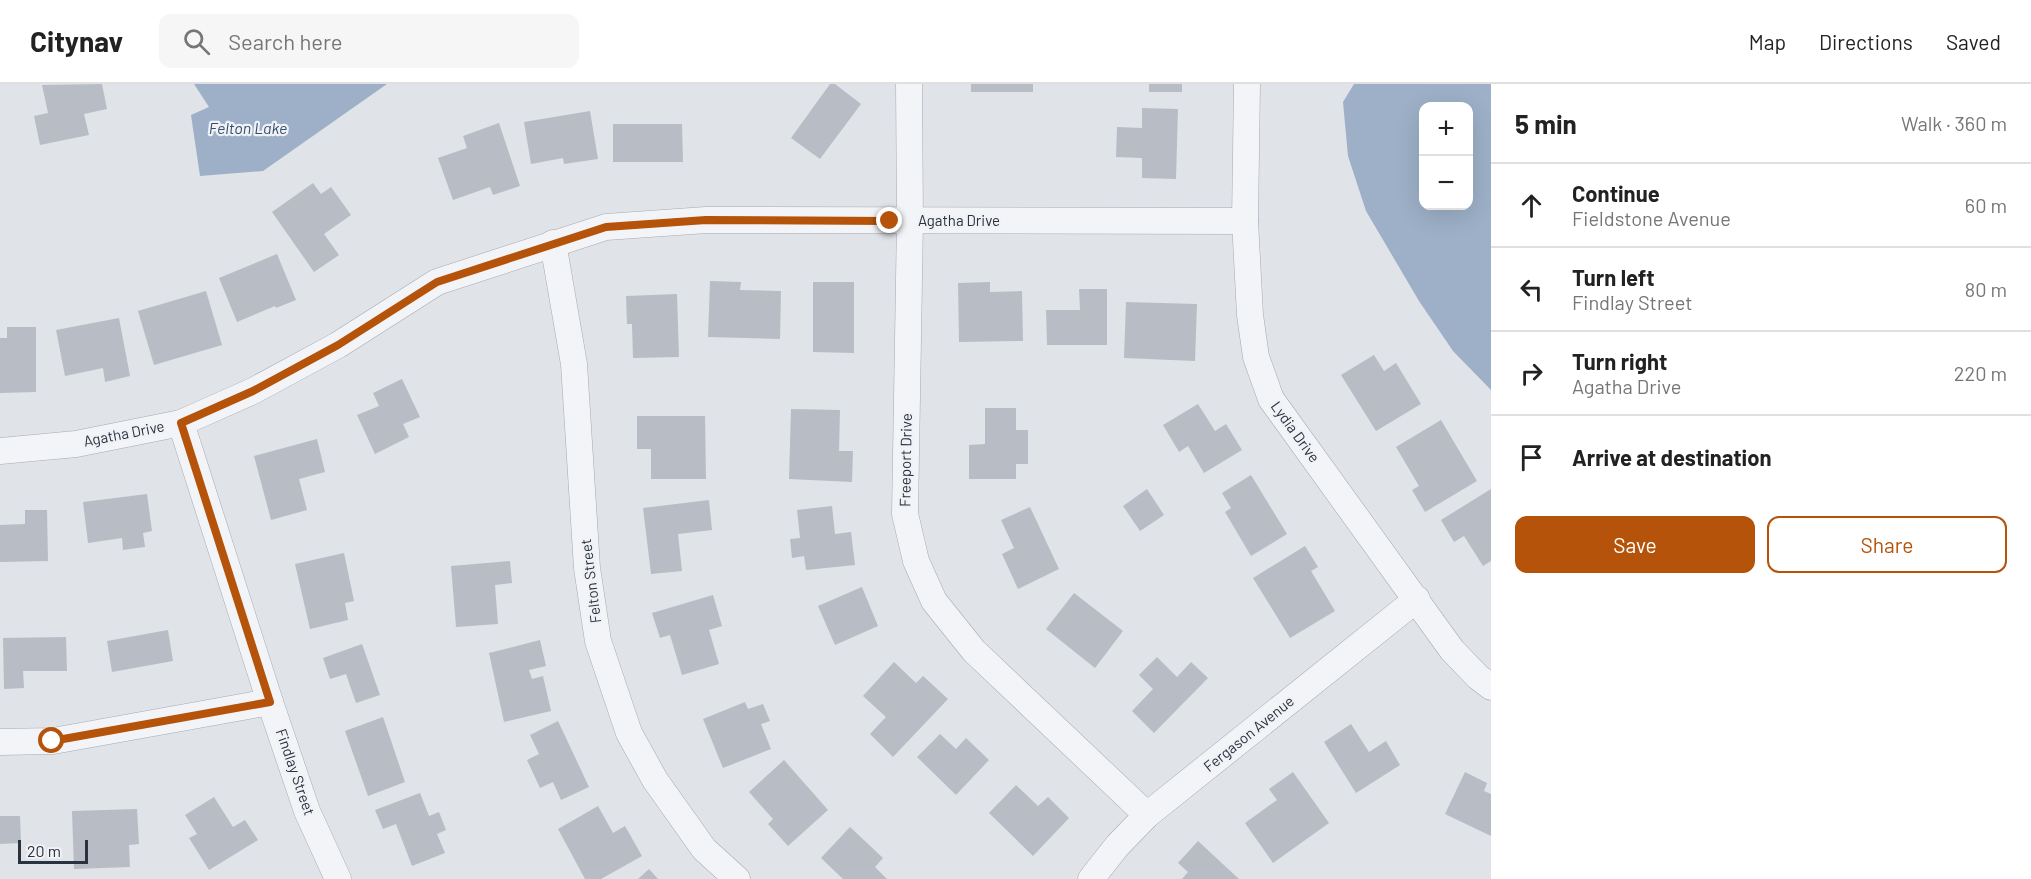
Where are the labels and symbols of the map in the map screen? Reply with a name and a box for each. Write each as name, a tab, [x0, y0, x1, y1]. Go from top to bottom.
water label: Felton Lake	[209, 118, 287, 137]
route end	[876, 207, 902, 233]
street label: Agatha Drive	[918, 211, 1000, 229]
street label: Lydia Drive	[1268, 397, 1324, 465]
street label: Freeport Drive	[895, 413, 915, 507]
street label: Agatha Drive	[82, 416, 166, 450]
street label: Felton Street	[576, 538, 604, 624]
street label: Fergason Avenue	[1200, 691, 1297, 775]
street label: Findlay Street	[273, 726, 319, 817]
route start	[38, 727, 64, 753]
scale bar	[18, 837, 88, 864]

